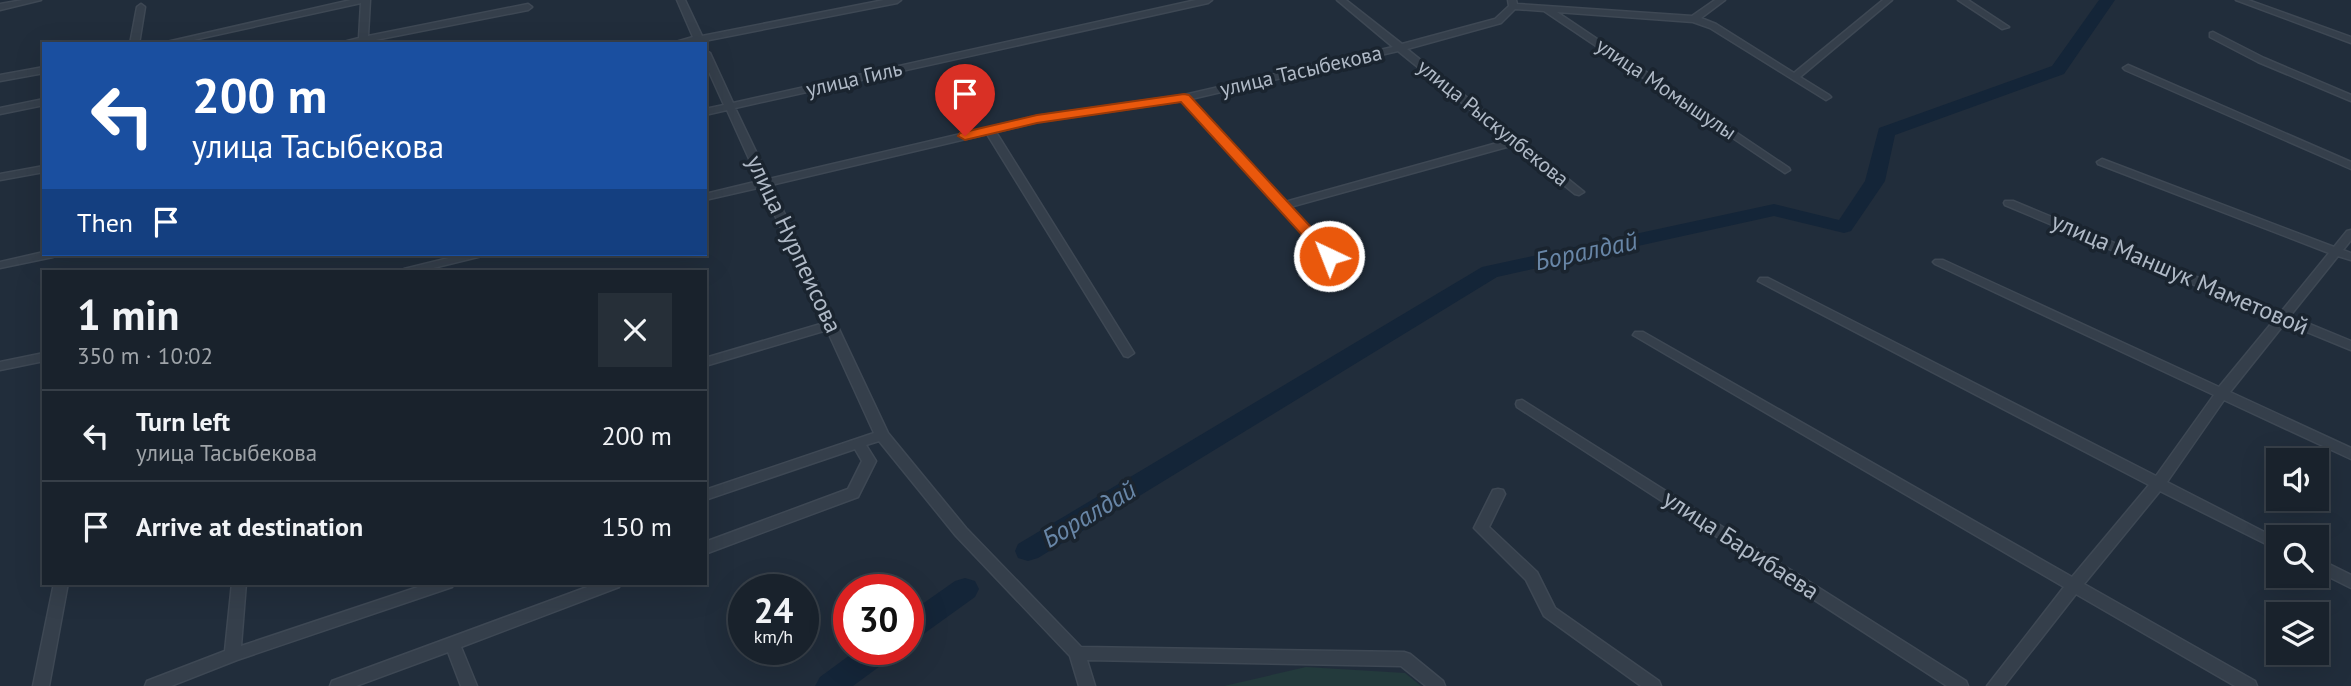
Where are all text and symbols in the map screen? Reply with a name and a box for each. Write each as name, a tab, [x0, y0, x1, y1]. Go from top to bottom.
street label: улица Момышулы	[1591, 32, 1742, 146]
street label: улица Тасыбекова	[1217, 39, 1384, 102]
street label: улица Рыскулбекова	[1412, 53, 1575, 192]
street label: улица Гиль	[803, 54, 905, 103]
text: 200 m	[192, 63, 327, 127]
pin	[935, 64, 995, 136]
icon: left	[77, 70, 168, 161]
icon: arrive	[946, 75, 984, 113]
text: улица Тасыбекова	[192, 125, 444, 167]
street label: улица Нурпеисова	[740, 150, 849, 338]
icon: arrive	[147, 203, 185, 241]
street label: улица Маншук Маметовой	[2047, 205, 2314, 342]
text: Then	[77, 206, 133, 239]
position arrow	[1292, 219, 1366, 293]
water label: Боралдай	[1532, 224, 1640, 277]
text: 1 min	[77, 287, 179, 342]
button: close	[598, 293, 672, 367]
text: 350 m · 10:02	[77, 341, 213, 370]
text: Turn left	[136, 405, 230, 438]
icon: left	[77, 417, 115, 455]
text: 200 m	[601, 419, 672, 452]
text: улица Тасыбекова	[136, 438, 317, 467]
map controls	[2266, 448, 2329, 665]
button: sound	[2266, 448, 2329, 511]
water label: Боралдай	[1036, 473, 1142, 555]
street label: улица Барибаева	[1658, 483, 1825, 606]
icon: arrive	[77, 508, 115, 546]
text: Arrive at destination	[136, 510, 363, 543]
text: 150 m	[601, 510, 672, 543]
button: search	[2266, 525, 2329, 588]
speed limit sign: 30	[833, 574, 924, 665]
text: 24	[754, 587, 793, 633]
button: layers	[2266, 602, 2329, 665]
text: km/h	[754, 625, 793, 648]

